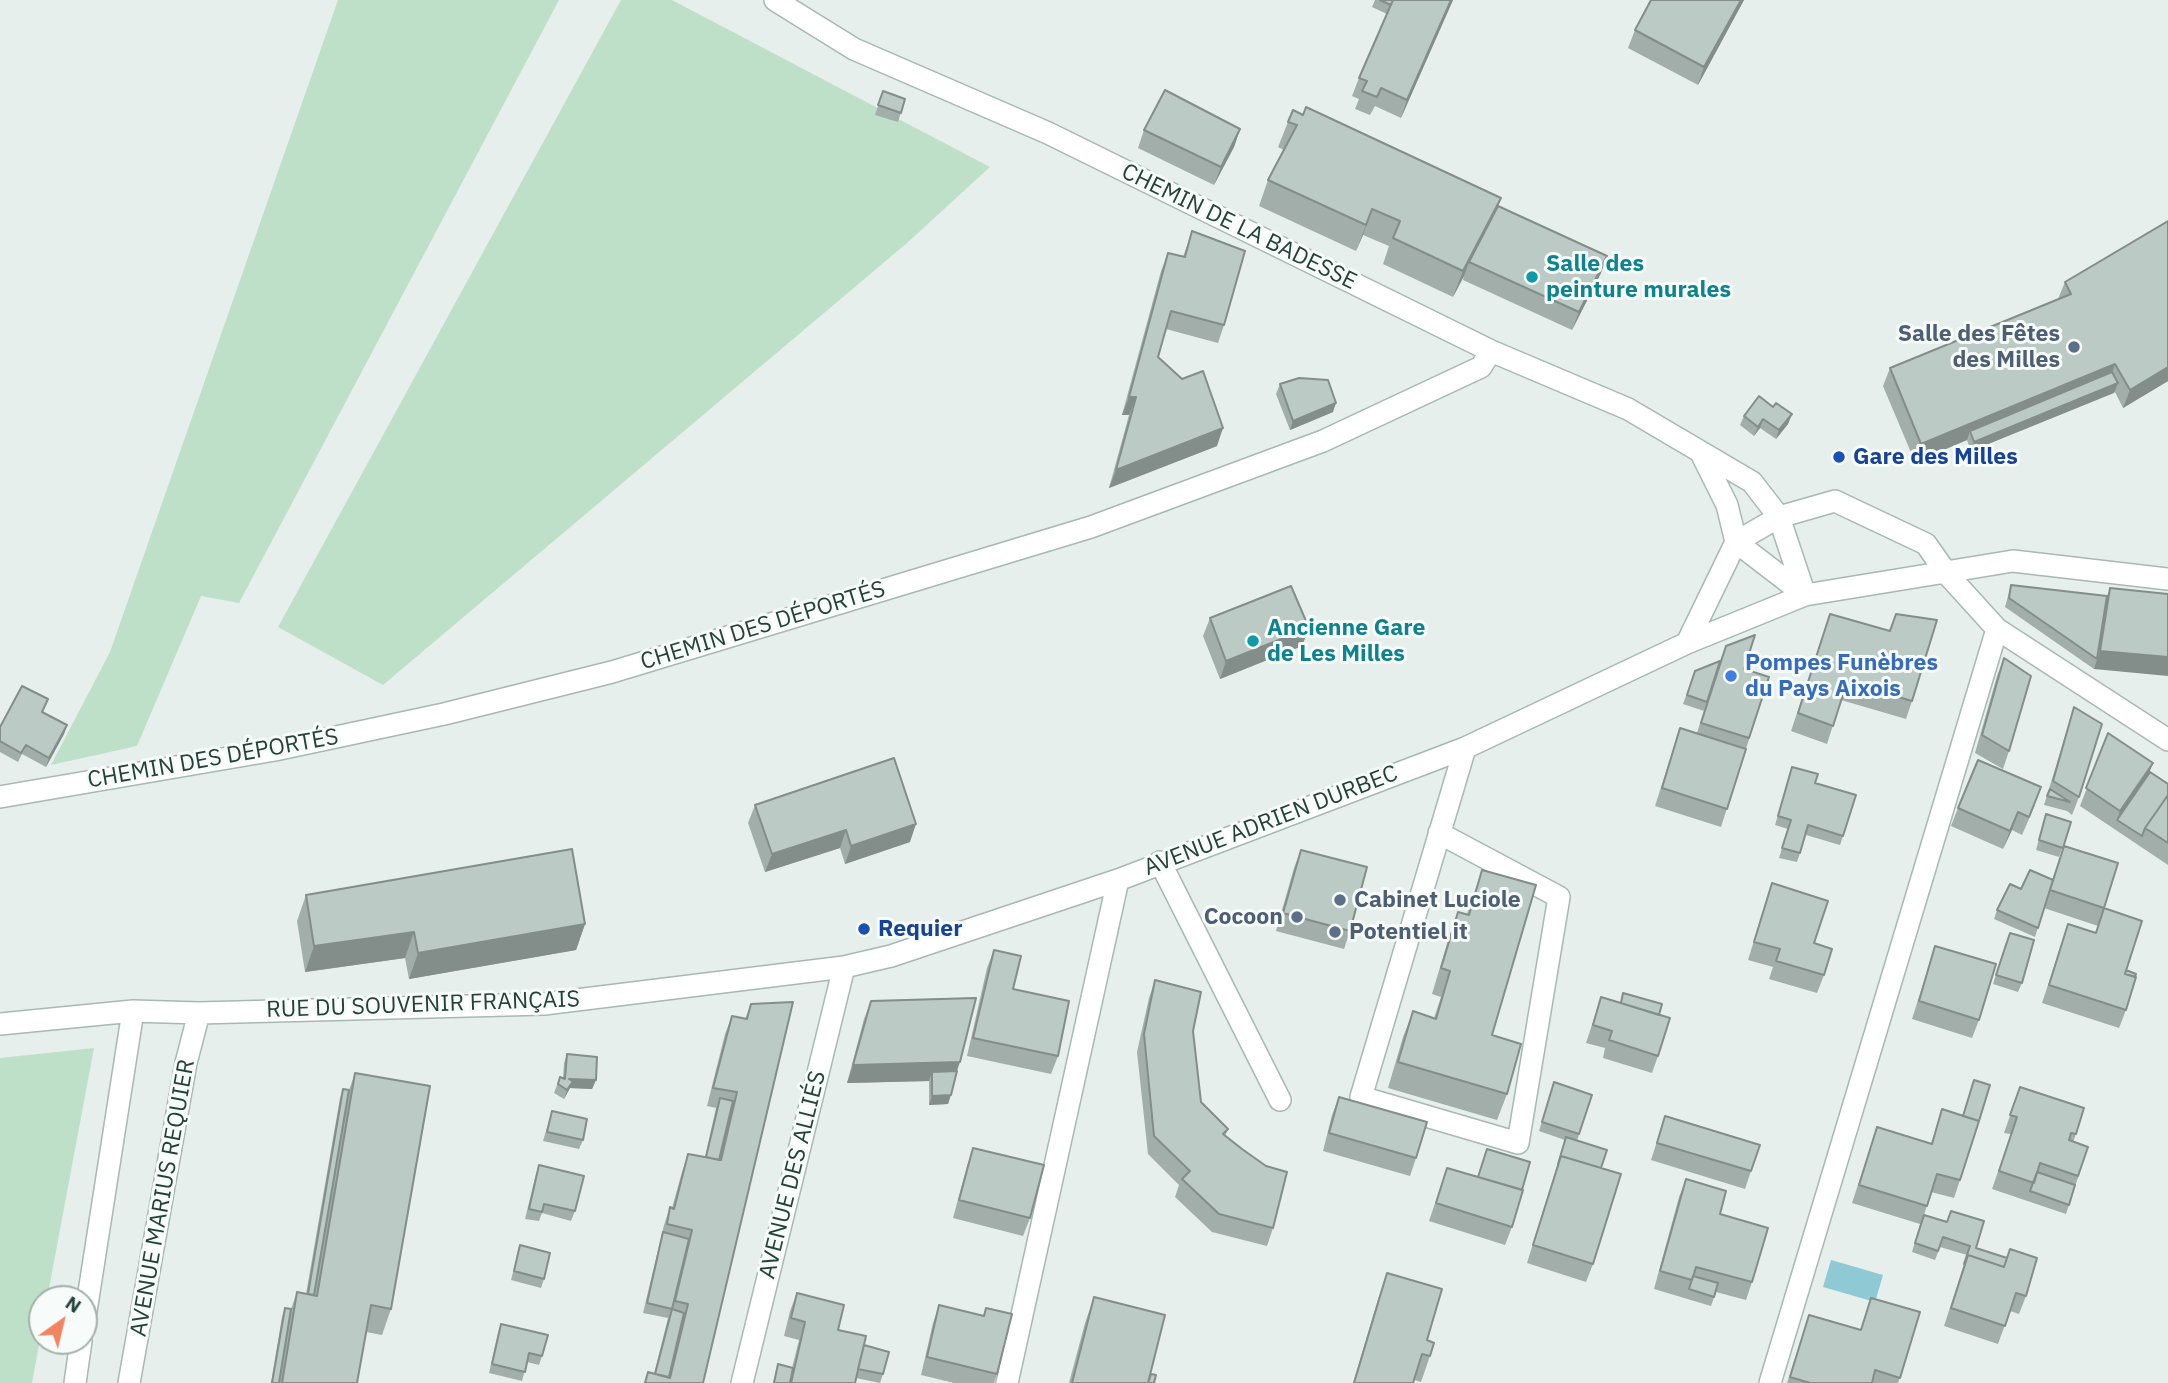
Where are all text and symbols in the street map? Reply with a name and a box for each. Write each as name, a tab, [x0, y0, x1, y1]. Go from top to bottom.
street label: CHEMIN DE LA BADESSE	[1117, 158, 1361, 296]
place label: Salle des peinture murales	[1546, 250, 1731, 304]
marker: Salle des peinture murales	[1524, 269, 1540, 285]
place label: Salle des Fêtes des Milles	[1898, 320, 2060, 374]
marker: Salle des Fêtes des Milles	[2066, 339, 2082, 355]
place label: Gare des Milles	[1853, 443, 2018, 471]
marker: Gare des Milles	[1831, 449, 1847, 465]
street label: CHEMIN DES DÉPORTÉS	[637, 576, 889, 676]
place label: Ancienne Gare de Les Milles	[1267, 614, 1425, 668]
marker: Ancienne Gare de Les Milles	[1245, 633, 1261, 649]
place label: Pompes Funèbres du Pays Aixois	[1745, 649, 1938, 703]
marker: Pompes Funèbres du Pays Aixois	[1723, 668, 1739, 684]
street label: CHEMIN DES DÉPORTÉS	[85, 723, 341, 795]
street label: AVENUE ADRIEN DURBEC	[1140, 760, 1402, 882]
place label: Cabinet Luciole	[1354, 886, 1521, 914]
marker: Cabinet Luciole	[1332, 892, 1348, 908]
place label: Cocoon	[1204, 903, 1283, 931]
marker: Cocoon	[1289, 909, 1305, 925]
place label: Requier	[878, 915, 963, 943]
place label: Potentiel it	[1349, 918, 1468, 946]
marker: Requier	[856, 921, 872, 937]
marker: Potentiel it	[1327, 924, 1343, 940]
street label: RUE DU SOUVENIR FRANÇAIS	[266, 986, 580, 1024]
street label: AVENUE MARIUS REQUIER	[125, 1057, 201, 1339]
street label: AVENUE DES ALLIÉS	[754, 1068, 832, 1282]
north arrow	[28, 1285, 98, 1355]
text: N	[61, 1290, 86, 1318]

